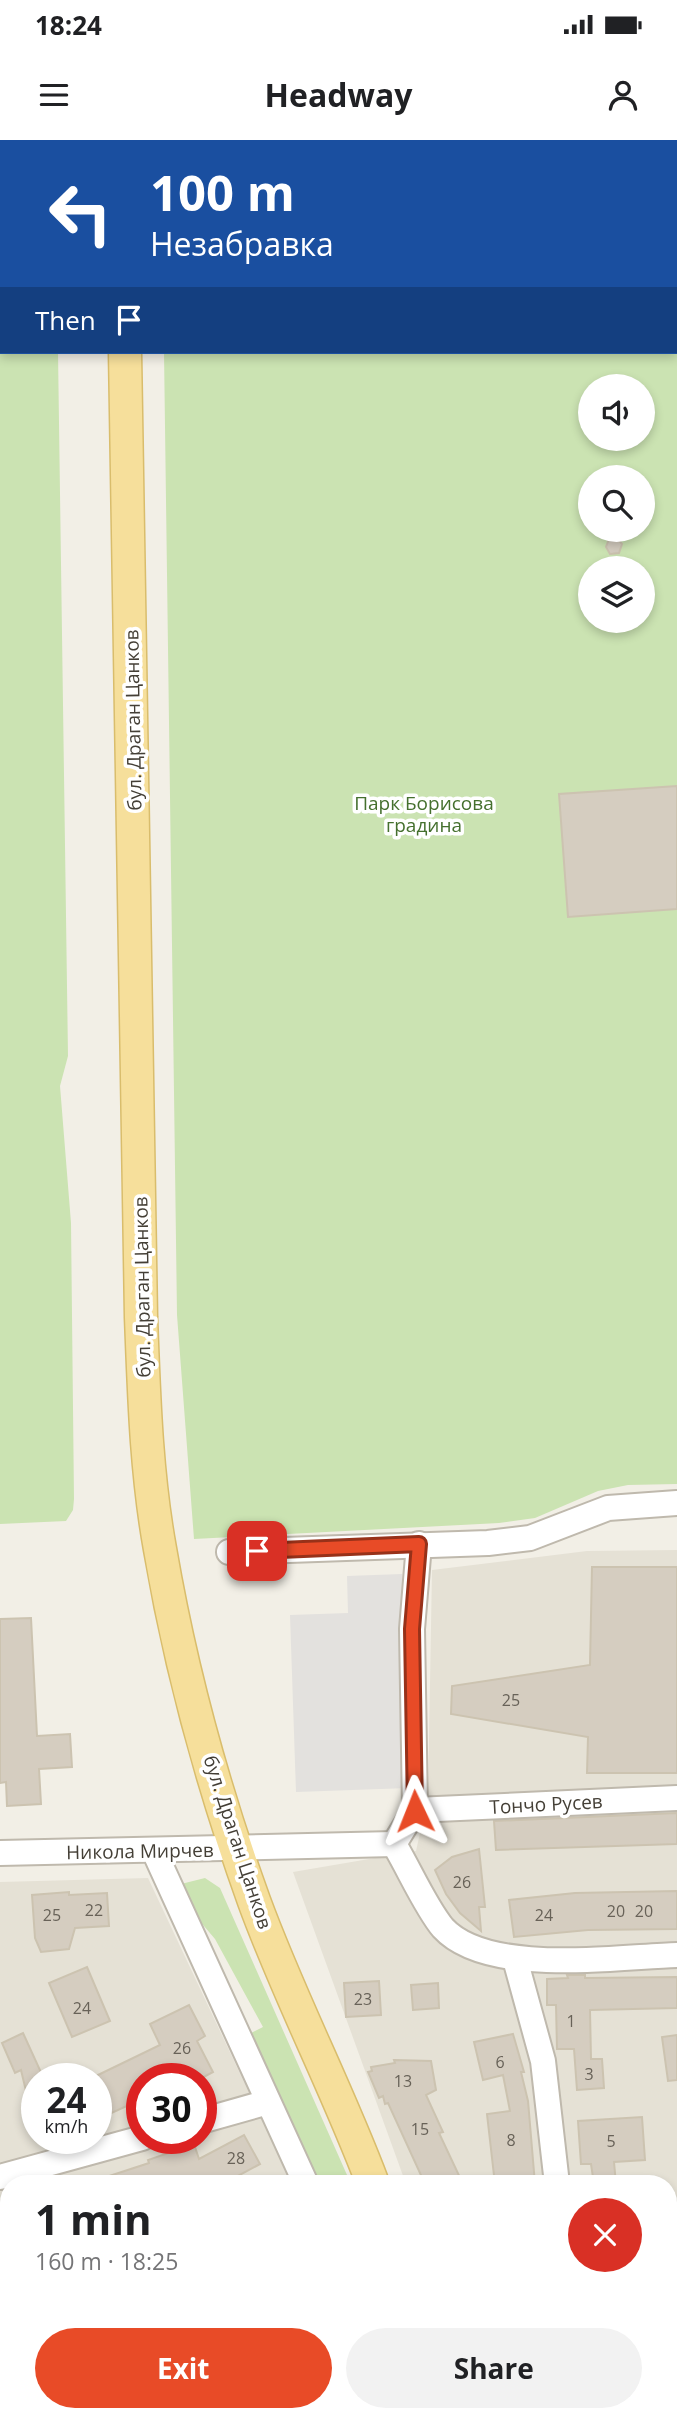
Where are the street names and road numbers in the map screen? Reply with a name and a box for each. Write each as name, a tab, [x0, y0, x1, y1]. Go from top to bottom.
street label: бул. Драган Цанков	[118, 629, 148, 811]
street label: бул. Драган Цанков	[127, 1196, 157, 1378]
street label: бул. Драган Цанков	[198, 1752, 278, 1932]
street label: Тончо Русев	[489, 1788, 603, 1820]
street label: Никола Мирчев	[66, 1837, 214, 1865]

